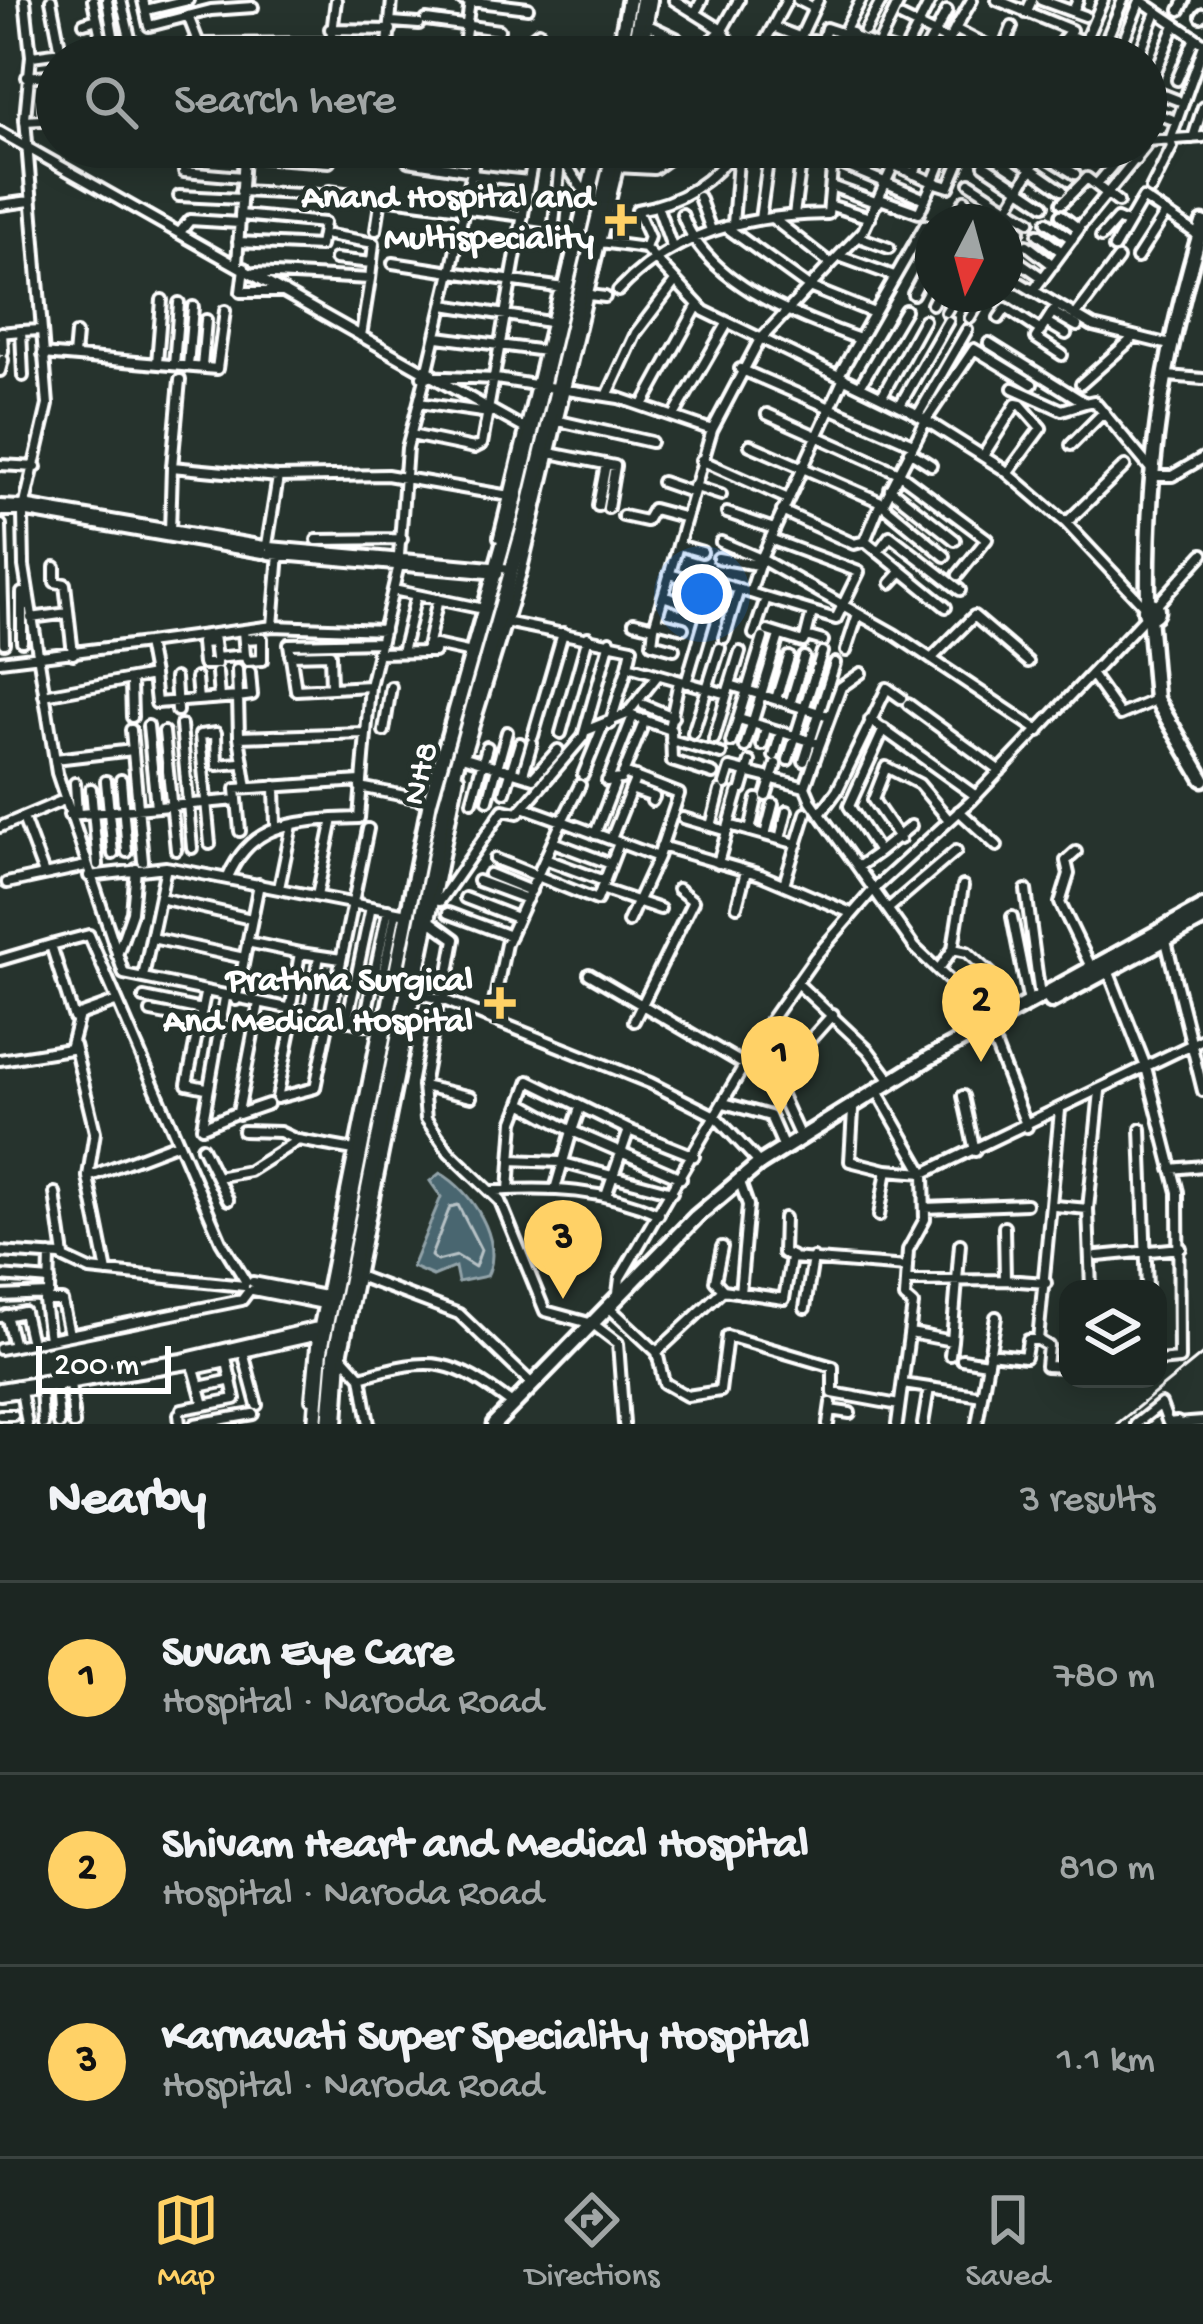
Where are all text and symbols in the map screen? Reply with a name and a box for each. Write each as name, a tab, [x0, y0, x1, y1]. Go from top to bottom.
search box	[36, 36, 1167, 168]
icon: search	[78, 69, 144, 135]
text: Search here	[174, 76, 396, 129]
place label: Anand Hospital and Multispeciality	[301, 178, 598, 262]
marker: Anand Hospital and Multispeciality	[605, 204, 637, 236]
north arrow	[915, 204, 1023, 312]
your location	[672, 564, 732, 624]
street label: NH8	[394, 738, 452, 810]
place label: Prathna Surgical And Medical Hospital	[162, 961, 473, 1045]
pin: 2	[942, 963, 1020, 1062]
marker: Prathna Surgical And Medical Hospital	[484, 987, 516, 1019]
pin: 1	[741, 1016, 819, 1115]
pin: 3	[524, 1200, 602, 1299]
map controls	[1059, 1280, 1167, 1388]
button: layers	[1059, 1280, 1167, 1388]
scale bar	[36, 1340, 171, 1393]
text: 200 m	[54, 1348, 139, 1386]
text: Nearby	[48, 1472, 206, 1532]
text: 3 results	[1020, 1479, 1155, 1525]
text: Suvan Eye Care	[162, 1628, 453, 1681]
text: 1	[79, 1655, 95, 1701]
text: 780 m	[1054, 1655, 1155, 1701]
text: Hospital · Naroda Road	[162, 1681, 543, 1727]
text: Shivam Heart and Medical Hospital	[162, 1820, 809, 1873]
text: 2	[77, 1847, 97, 1893]
text: 810 m	[1059, 1847, 1155, 1893]
text: Hospital · Naroda Road	[162, 1873, 543, 1919]
text: Karnavati Super Speciality Hospital	[162, 2012, 810, 2065]
text: 3	[77, 2039, 97, 2085]
text: 1.1 km	[1057, 2039, 1155, 2085]
text: Hospital · Naroda Road	[162, 2065, 543, 2111]
tab: Map	[153, 2187, 219, 2297]
tab: Directions	[525, 2187, 659, 2297]
tab: Saved	[965, 2187, 1050, 2297]

